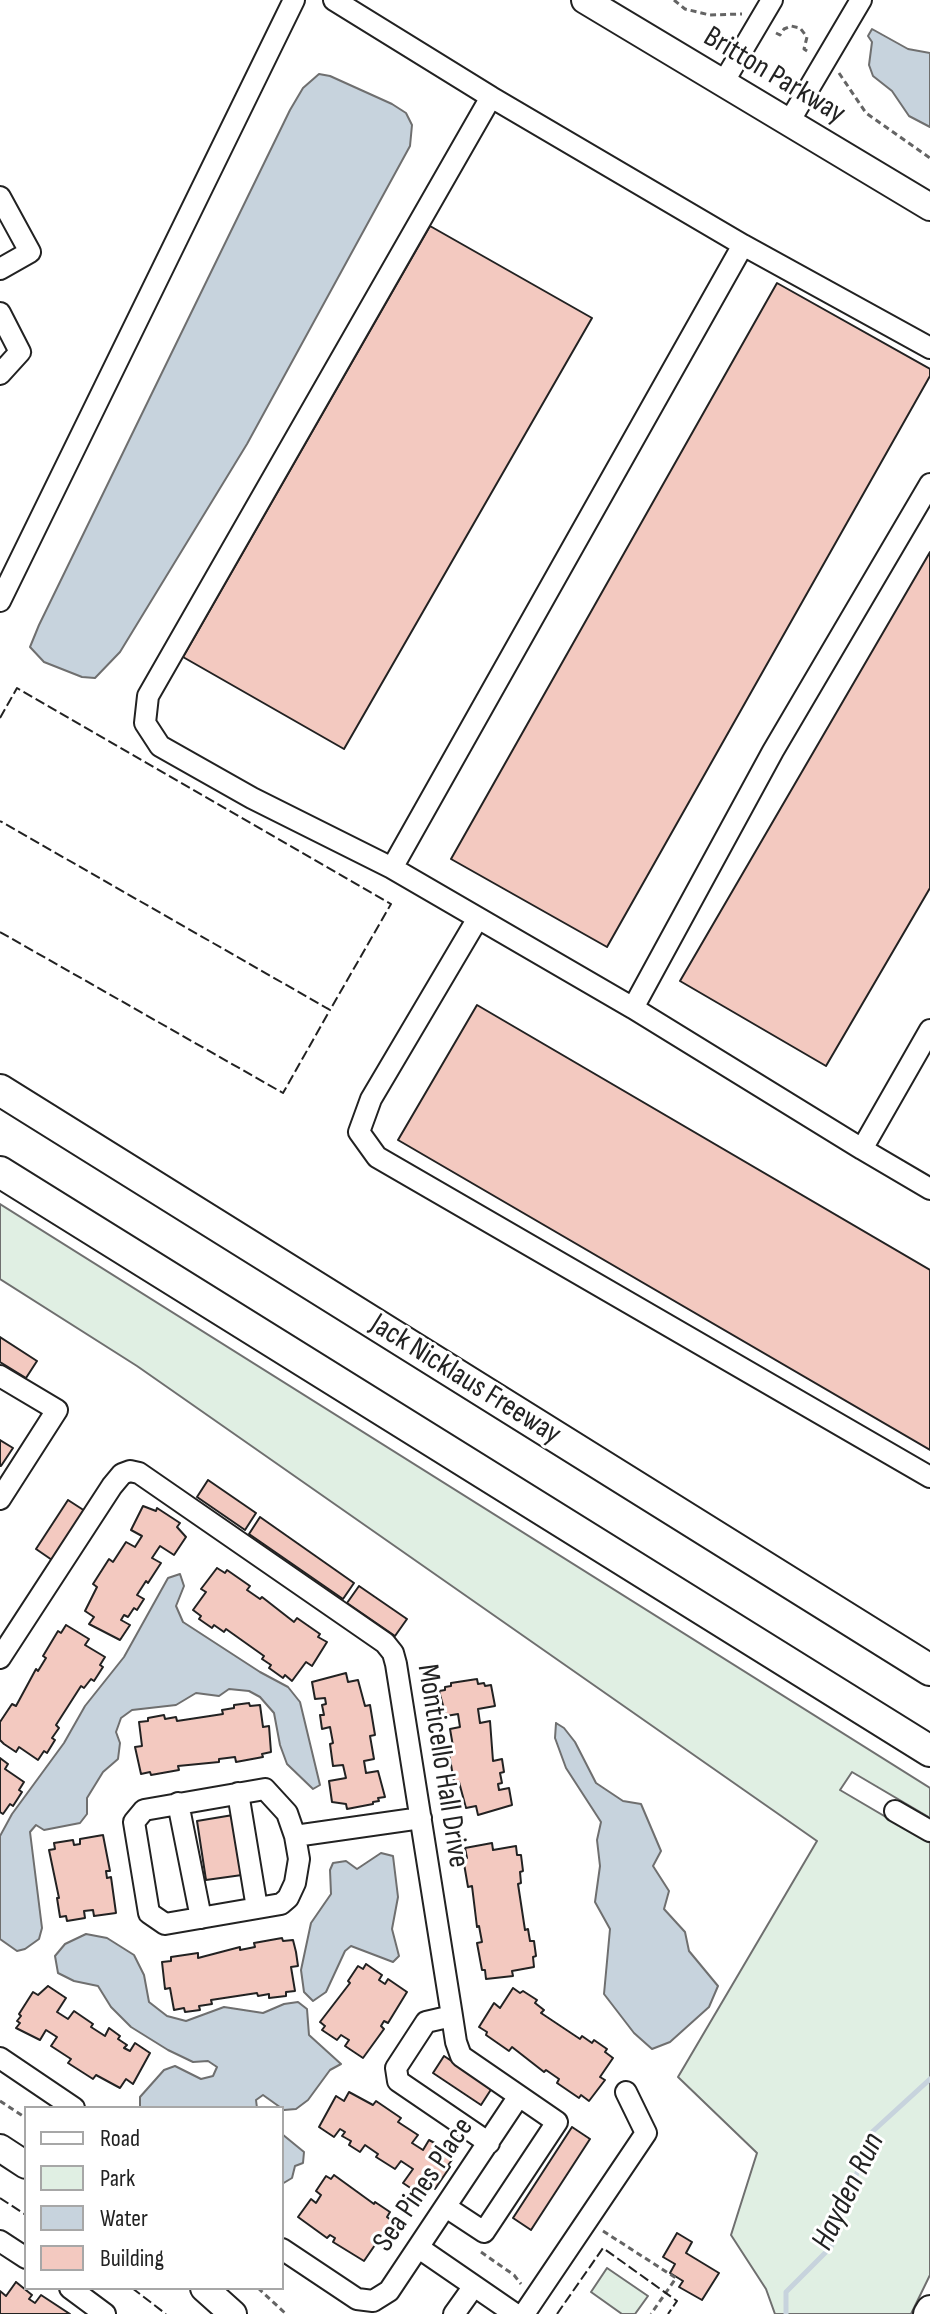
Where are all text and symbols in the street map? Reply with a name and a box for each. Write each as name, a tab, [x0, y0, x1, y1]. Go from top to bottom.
street label: Britton Parkway	[697, 20, 851, 132]
street label: Jack Nicklaus Freeway	[363, 1307, 567, 1453]
street label: Monticello Hall Drive	[408, 1662, 476, 1870]
legend	[24, 2106, 284, 2290]
street label: Sea Pines Place	[366, 2111, 482, 2259]
text: Road	[100, 2124, 140, 2153]
water label: Hayden Run	[804, 2127, 894, 2257]
text: Park	[100, 2164, 135, 2193]
text: Water	[100, 2204, 148, 2233]
text: Building	[100, 2244, 164, 2273]

